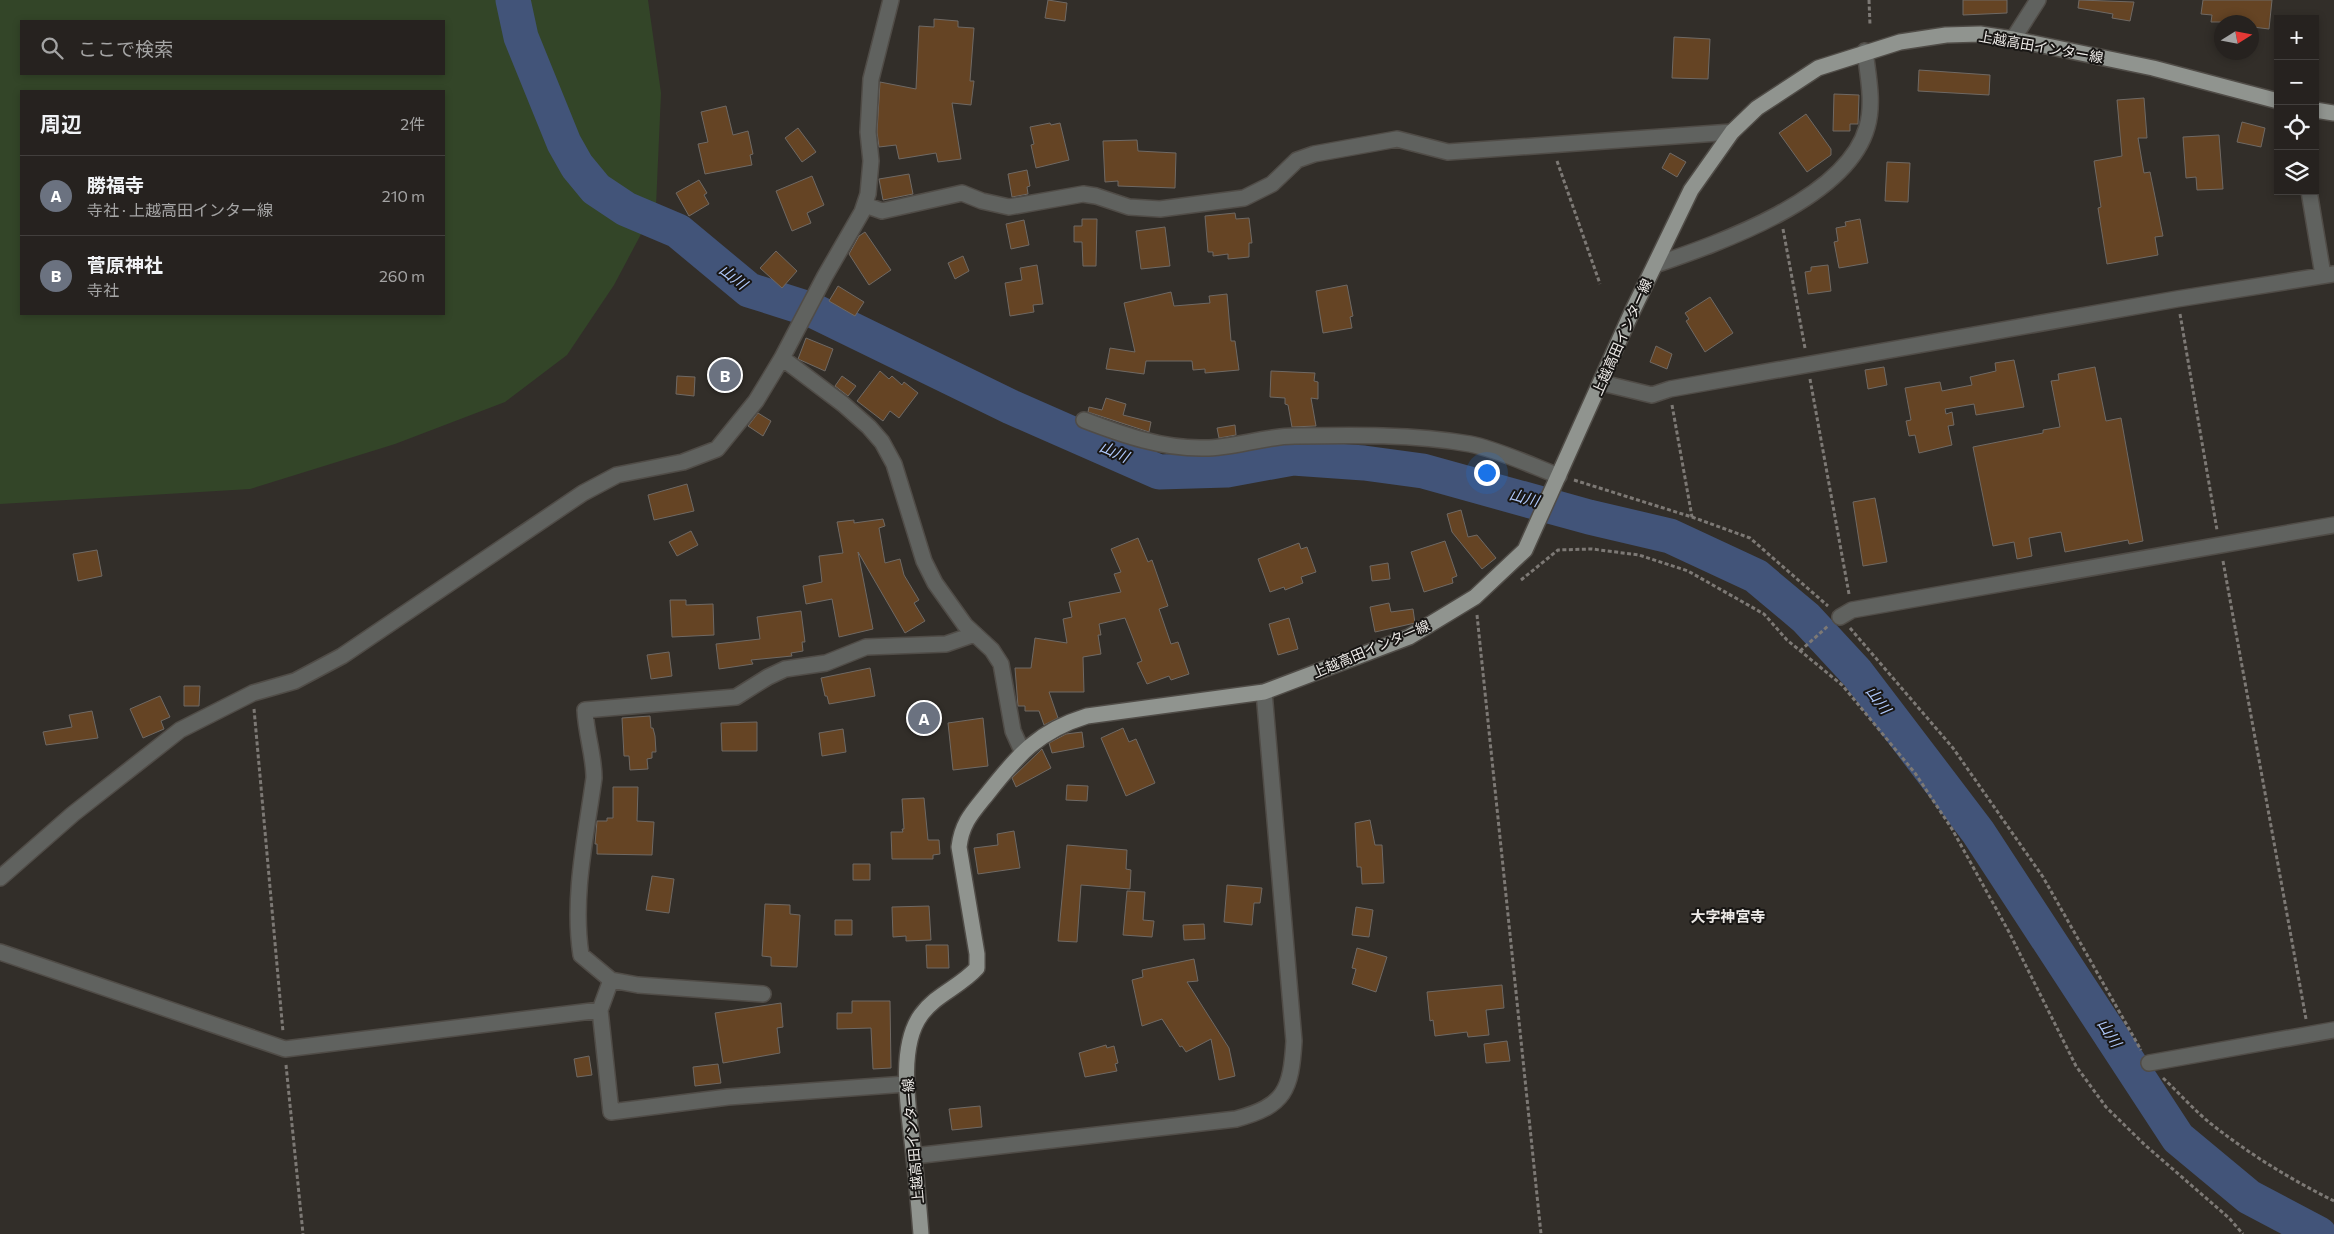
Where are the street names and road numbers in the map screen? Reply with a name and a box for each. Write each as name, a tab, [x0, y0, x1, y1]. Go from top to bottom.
street label: 上越高田インター線	[1978, 27, 2105, 66]
street label: 上越高田インター線	[1588, 276, 1655, 398]
street label: 上越高田インター線	[1309, 616, 1432, 681]
street label: 上越高田インター線	[899, 1078, 926, 1205]

